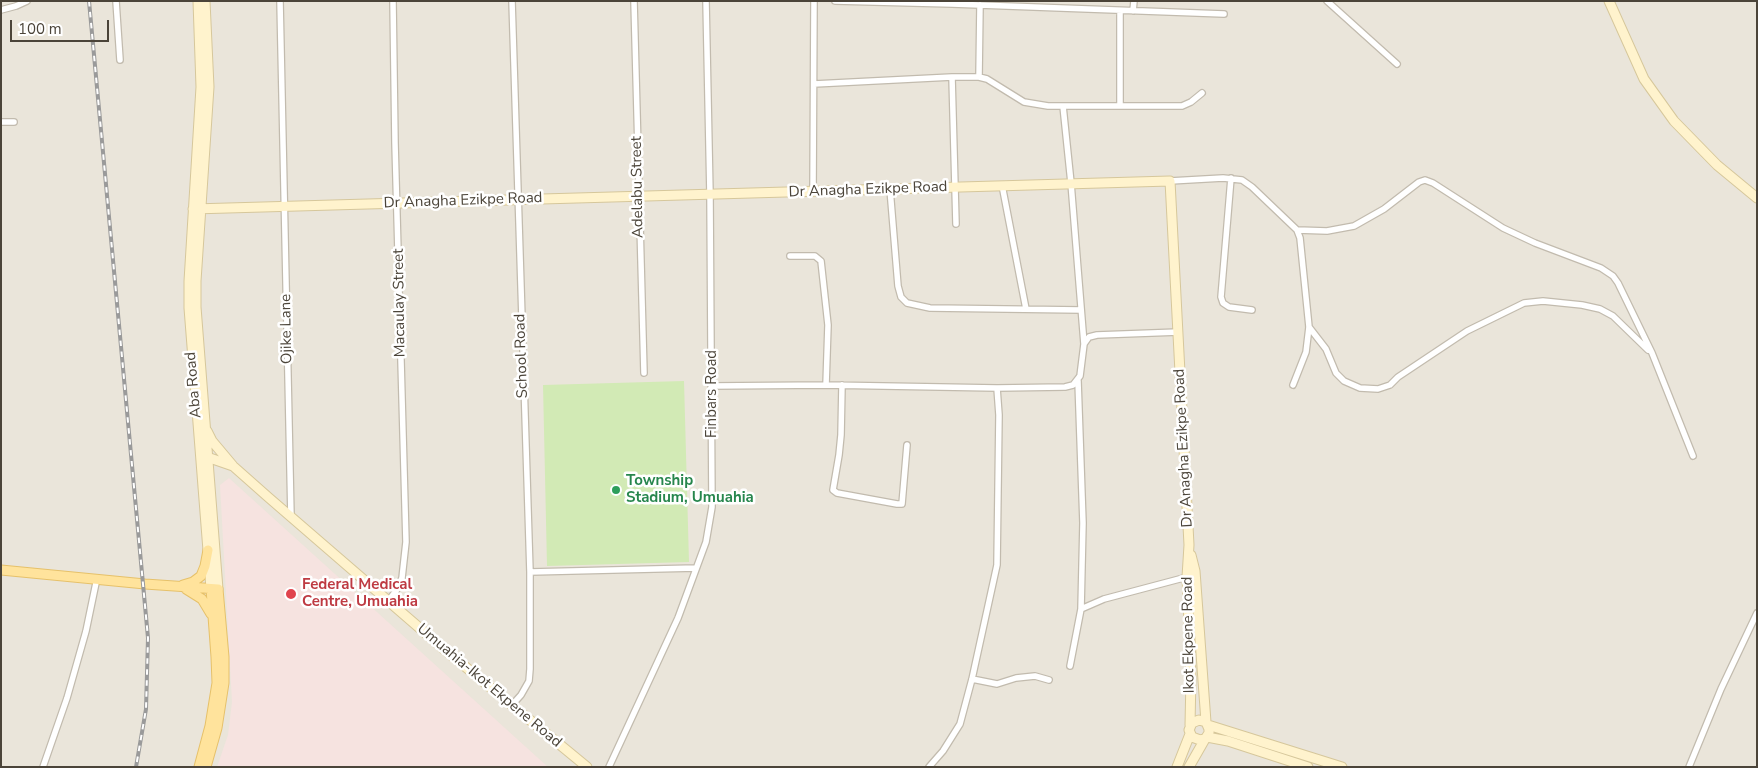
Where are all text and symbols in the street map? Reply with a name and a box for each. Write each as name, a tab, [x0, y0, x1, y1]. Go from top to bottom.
scale bar	[12, 10, 111, 42]
text: 100 m	[18, 19, 62, 39]
street label: Adelabu Street	[628, 136, 648, 238]
street label: Dr Anagha Ezikpe Road	[788, 178, 948, 202]
street label: Dr Anagha Ezikpe Road	[383, 189, 543, 213]
street label: Macaulay Street	[390, 248, 410, 358]
street label: Ojike Lane	[277, 294, 297, 364]
street label: School Road	[512, 313, 532, 399]
street label: Finbars Road	[703, 350, 721, 438]
street label: Aba Road	[182, 351, 206, 419]
street label: Dr Anagha Ezikpe Road	[1171, 368, 1197, 528]
place label: Township Stadium, Umuahia	[626, 472, 754, 507]
marker: Township Stadium, Umuahia	[610, 484, 622, 496]
place label: Federal Medical Centre, Umuahia	[302, 576, 418, 611]
street label: Ikot Ekpene Road	[1179, 576, 1199, 694]
marker: Federal Medical Centre, Umuahia	[284, 587, 298, 601]
street label: Umuahia-Ikot Ekpene Road	[413, 620, 565, 752]

